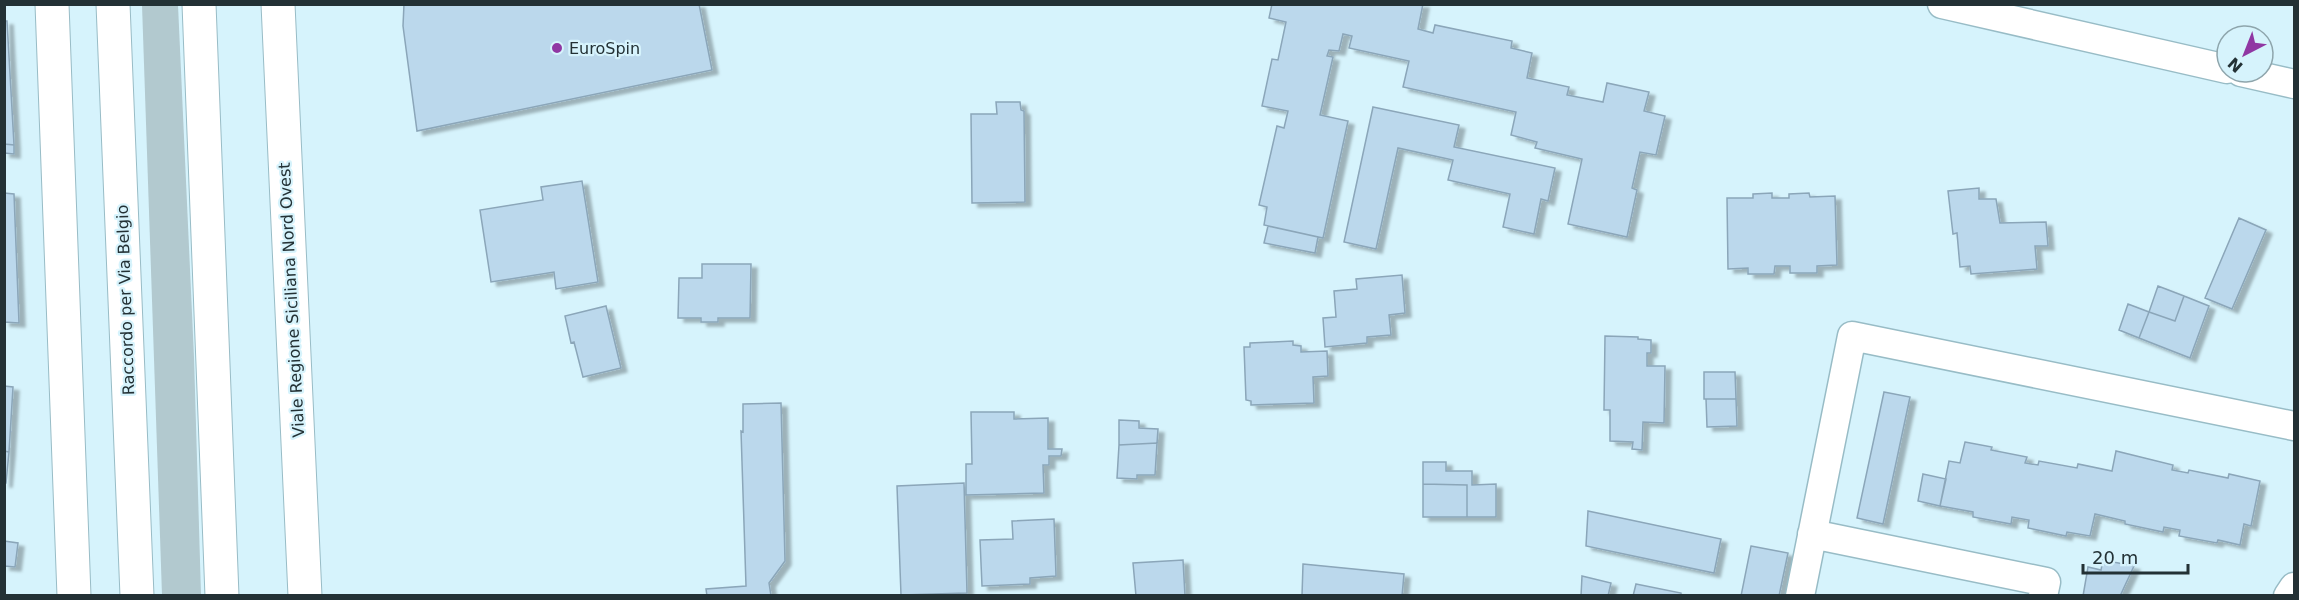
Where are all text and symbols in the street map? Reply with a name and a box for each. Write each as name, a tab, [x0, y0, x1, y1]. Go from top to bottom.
north arrow	[2215, 24, 2275, 84]
place label: EuroSpin	[569, 39, 640, 58]
marker: EuroSpin	[550, 41, 564, 55]
text: N	[2224, 53, 2247, 76]
street label: Viale Regione Siciliana Nord Ovest	[275, 162, 308, 438]
street label: Raccordo per Via Belgio	[113, 204, 138, 396]
scale bar	[2083, 537, 2188, 575]
text: 20 m	[2092, 547, 2138, 568]

